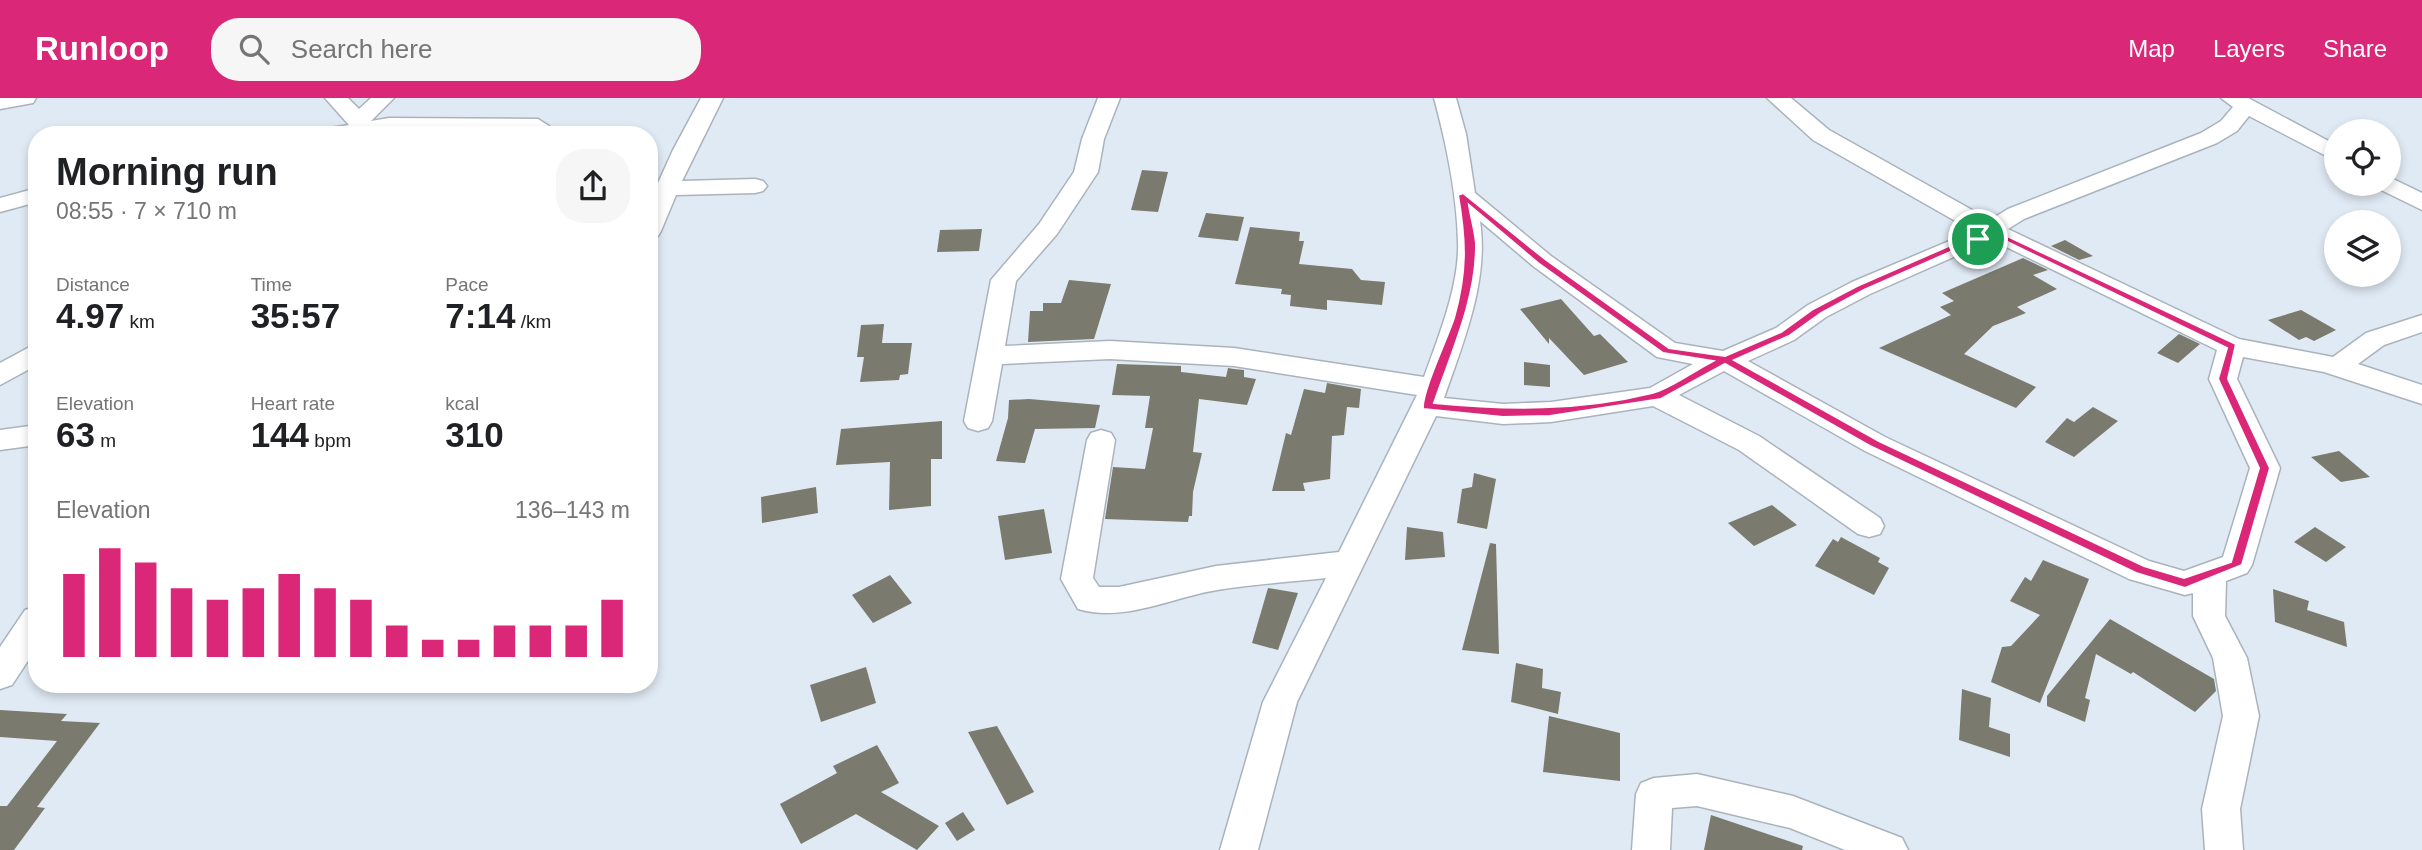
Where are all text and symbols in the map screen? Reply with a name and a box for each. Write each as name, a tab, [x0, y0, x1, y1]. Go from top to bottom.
search box	[211, 18, 701, 81]
text: Runloop	[35, 30, 169, 67]
icon: search	[235, 30, 273, 68]
text: Search here	[291, 34, 432, 64]
text: Map	[2128, 35, 2175, 62]
text: Layers	[2213, 35, 2285, 62]
text: Share	[2323, 35, 2387, 62]
map controls	[2324, 119, 2401, 287]
button: locate	[2324, 119, 2401, 196]
button: share	[556, 149, 630, 223]
text: Morning run	[56, 151, 278, 193]
text: 08:55 · 7 × 710 m	[56, 198, 237, 224]
pin	[1948, 209, 2008, 269]
button: layers	[2324, 210, 2401, 287]
icon: arrive	[1959, 220, 1997, 258]
text: Distance	[56, 274, 130, 295]
text: Time	[251, 274, 292, 295]
text: Pace	[445, 274, 489, 295]
text: 4.97	[56, 296, 124, 335]
text: 35:57	[251, 296, 340, 335]
text: 7:14	[445, 296, 515, 335]
text: km	[124, 311, 155, 332]
text: /km	[515, 311, 551, 332]
text: Elevation	[56, 393, 134, 414]
text: Heart rate	[251, 393, 335, 414]
text: kcal	[445, 393, 479, 414]
text: 63	[56, 415, 95, 454]
text: 144	[251, 415, 309, 454]
text: 310	[445, 415, 504, 454]
text: m	[95, 430, 116, 451]
text: bpm	[309, 430, 351, 451]
text: Elevation	[56, 497, 151, 523]
text: 136–143 m	[515, 497, 630, 523]

